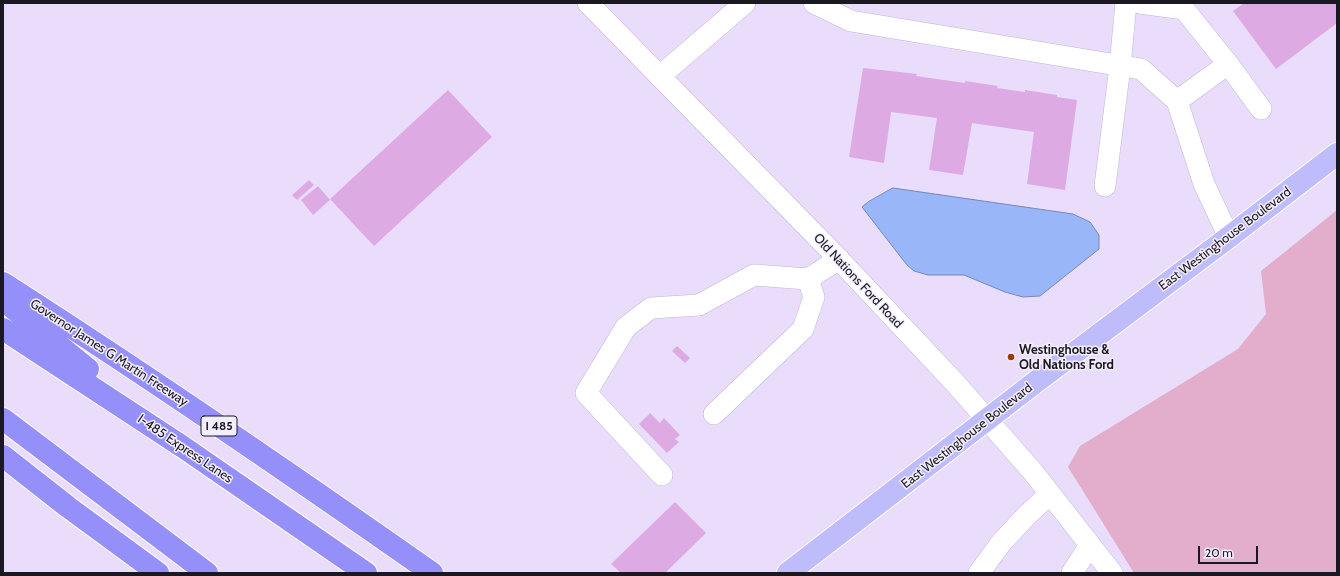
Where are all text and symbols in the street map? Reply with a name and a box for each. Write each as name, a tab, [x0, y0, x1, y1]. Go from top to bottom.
street label: East Westinghouse Boulevard	[1156, 184, 1294, 294]
street label: Old Nations Ford Road	[810, 230, 906, 332]
street label: Governor James G Martin Freeway	[27, 296, 191, 410]
place label: Westinghouse & Old Nations Ford	[1019, 342, 1114, 373]
marker: Westinghouse & Old Nations Ford	[1006, 352, 1016, 362]
street label: East Westinghouse Boulevard	[898, 380, 1036, 492]
street label: I-485 Express Lanes	[135, 411, 235, 487]
road number: I 485	[201, 416, 237, 436]
scale bar	[1200, 538, 1260, 564]
text: 20 m	[1205, 545, 1233, 560]

